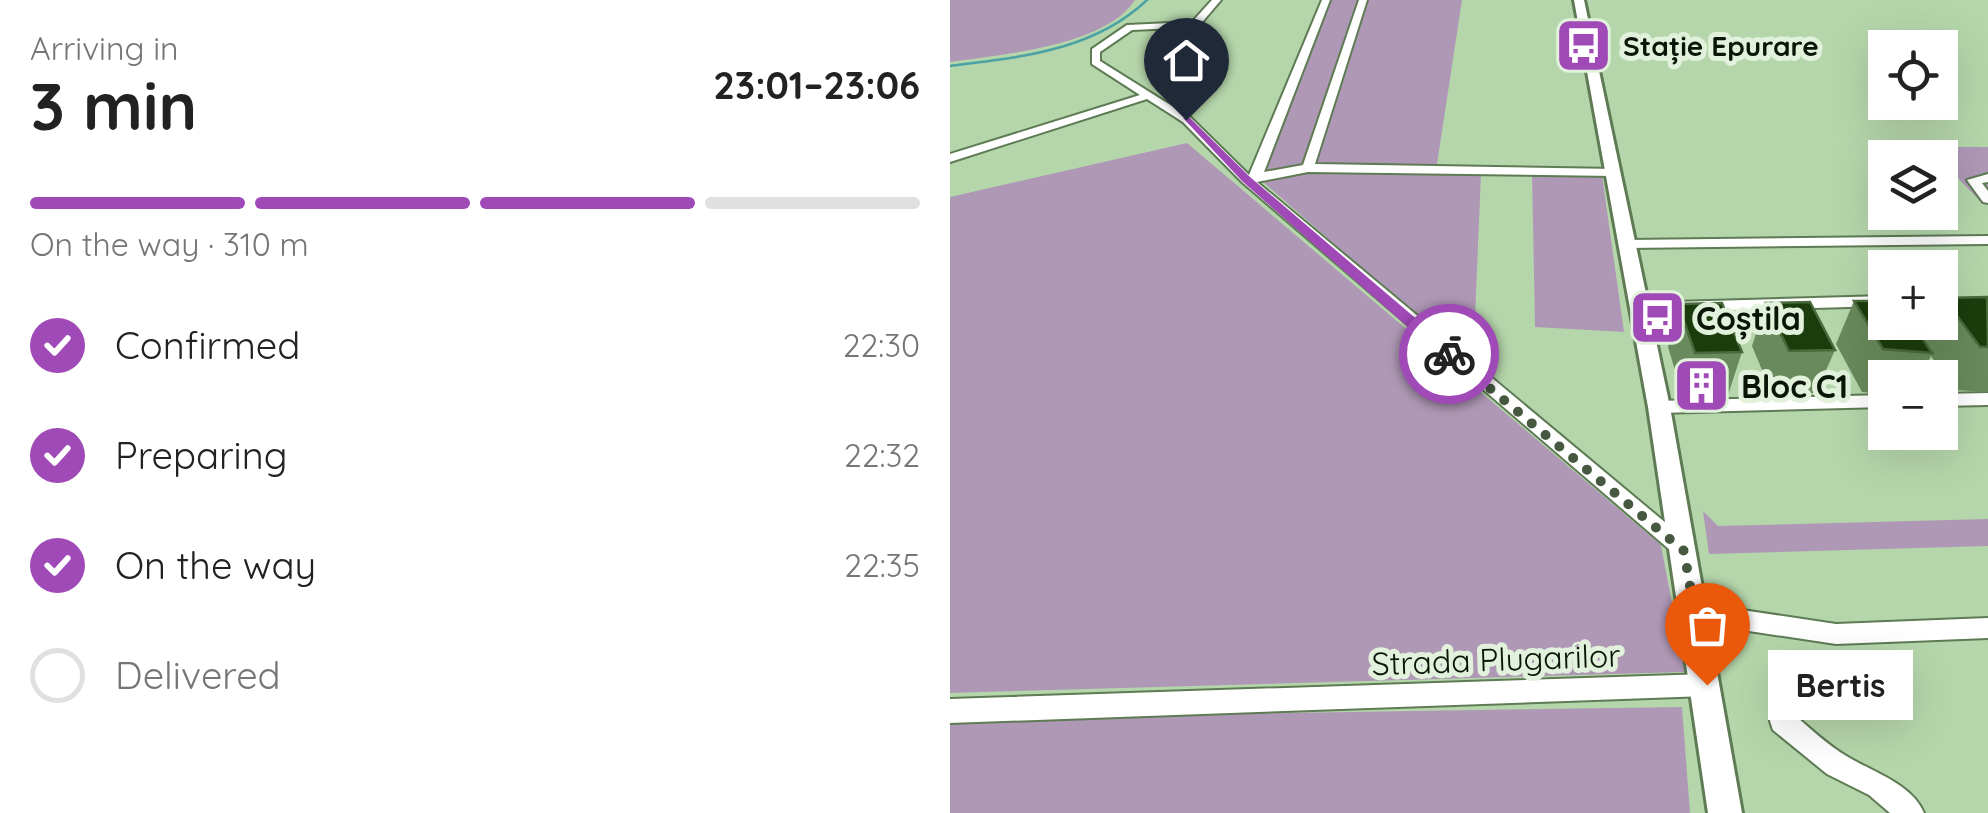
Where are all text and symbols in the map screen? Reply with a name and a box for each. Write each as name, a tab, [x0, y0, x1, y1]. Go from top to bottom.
bus stop icon: Stație Epurare	[1554, 15, 1614, 75]
pin	[1144, 18, 1229, 121]
text: Arriving in	[30, 28, 179, 68]
place label: Stație Epurare	[1623, 28, 1819, 65]
map controls	[1868, 30, 1958, 450]
button: locate	[1868, 30, 1958, 120]
icon: home	[1159, 33, 1214, 88]
text: 23:01–23:06	[713, 61, 920, 109]
text: 3 min	[30, 65, 197, 146]
button: layers	[1868, 140, 1958, 230]
text: On the way · 310 m	[30, 224, 309, 264]
button: +	[1868, 250, 1958, 340]
bus stop icon: Coștila	[1627, 288, 1687, 348]
place label: Coștila	[1696, 298, 1801, 340]
courier	[1399, 304, 1499, 404]
icon: check	[30, 318, 85, 373]
text: Confirmed	[115, 321, 300, 369]
text: 22:30	[843, 325, 920, 365]
icon: bike	[1422, 327, 1477, 382]
building icon: Bloc C1	[1672, 356, 1732, 416]
button: −	[1868, 360, 1958, 450]
place label: Bloc C1	[1741, 366, 1848, 406]
icon: check	[30, 428, 85, 483]
text: Preparing	[115, 431, 287, 479]
text: 22:32	[844, 435, 920, 475]
icon: check	[30, 538, 85, 593]
text: On the way	[115, 541, 316, 589]
text: 22:35	[844, 545, 920, 585]
pin	[1665, 583, 1750, 686]
icon: bag	[1680, 598, 1735, 653]
street label: Strada Plugarilor	[1371, 635, 1621, 683]
callout: Bertis	[1767, 650, 1912, 720]
text: Delivered	[115, 651, 281, 699]
text: Bertis	[1796, 665, 1885, 705]

